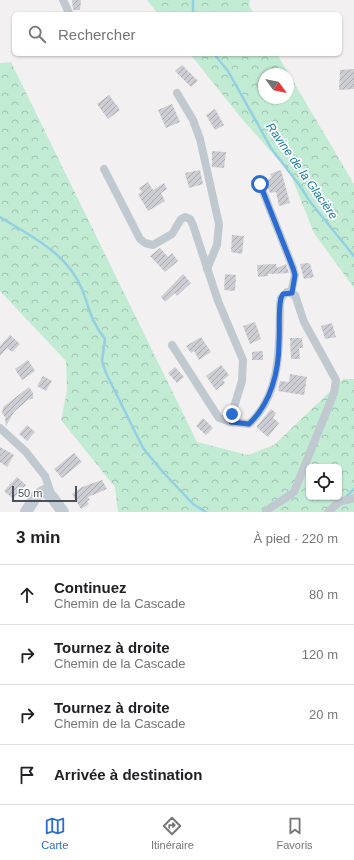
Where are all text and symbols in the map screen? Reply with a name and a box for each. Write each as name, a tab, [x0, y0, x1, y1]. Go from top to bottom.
search box	[12, 12, 342, 56]
icon: search	[26, 23, 48, 45]
text: Rechercher	[58, 26, 136, 43]
north arrow	[258, 68, 294, 104]
water label: Ravine de la Glacière	[263, 120, 341, 222]
route start	[251, 175, 269, 193]
route end	[223, 405, 241, 423]
map controls	[306, 464, 342, 500]
button: locate	[306, 464, 342, 500]
scale bar	[12, 484, 77, 503]
text: 50 m	[18, 487, 42, 499]
text: 3 min	[16, 528, 60, 547]
text: À pied · 220 m	[253, 531, 338, 546]
text: Continuez	[54, 579, 127, 596]
icon: ahead	[16, 584, 38, 606]
text: 80 m	[309, 587, 338, 602]
text: Chemin de la Cascade	[54, 596, 186, 611]
text: Tournez à droite	[54, 639, 170, 656]
icon: right	[16, 644, 38, 666]
text: 120 m	[302, 647, 338, 662]
text: Chemin de la Cascade	[54, 656, 186, 671]
text: Tournez à droite	[54, 699, 170, 716]
icon: right	[16, 704, 38, 726]
text: 20 m	[309, 707, 338, 722]
text: Chemin de la Cascade	[54, 716, 186, 731]
icon: arrive	[16, 764, 38, 786]
text: Arrivée à destination	[54, 766, 202, 783]
tab: Carte	[41, 815, 68, 851]
tab: Itinéraire	[151, 815, 194, 851]
tab: Favoris	[277, 815, 313, 851]

